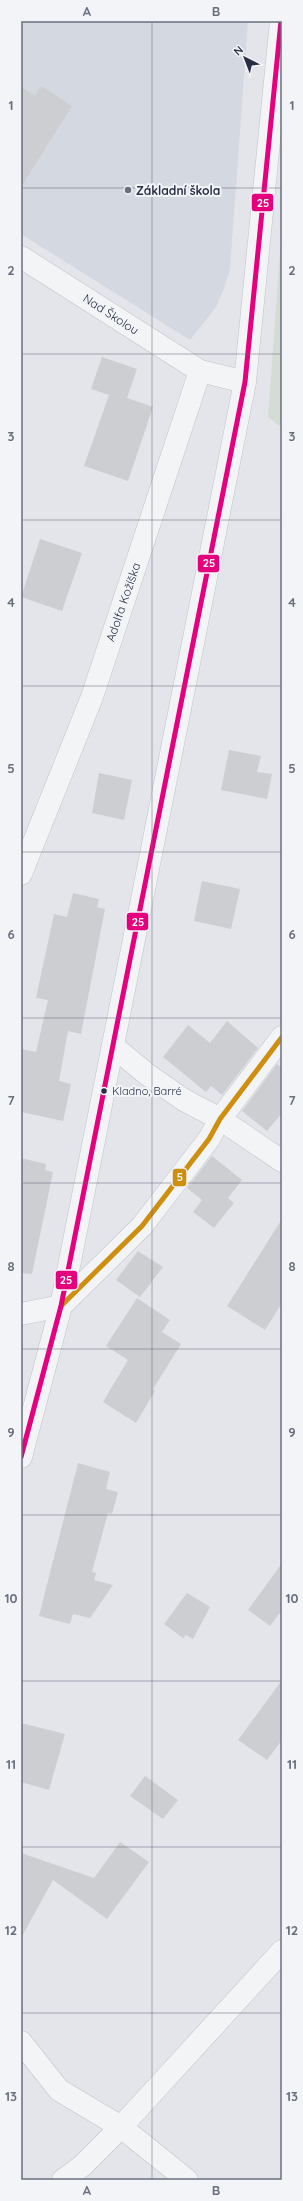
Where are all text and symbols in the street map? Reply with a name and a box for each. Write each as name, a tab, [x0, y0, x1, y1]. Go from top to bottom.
text: A	[83, 3, 92, 19]
text: B	[212, 3, 220, 19]
north arrow	[225, 38, 265, 78]
text: N	[231, 43, 246, 58]
text: 1	[8, 97, 14, 113]
text: 1	[289, 97, 295, 113]
place label: Základní škola	[136, 183, 220, 198]
marker: Základní škola	[123, 185, 133, 195]
line badge: 25	[251, 193, 274, 212]
text: 25	[257, 196, 269, 210]
text: 2	[7, 262, 15, 278]
text: 2	[288, 262, 296, 278]
street label: Nad Školou	[80, 290, 142, 338]
text: 3	[8, 428, 15, 444]
text: 3	[289, 428, 296, 444]
line badge: 25	[197, 554, 220, 573]
text: 25	[203, 556, 215, 570]
street label: Adolfa Kožíška	[102, 561, 144, 643]
text: 4	[7, 594, 15, 610]
text: 4	[288, 594, 296, 610]
text: 5	[7, 760, 15, 776]
text: 5	[288, 760, 296, 776]
line badge: 25	[126, 912, 149, 931]
text: 25	[132, 915, 144, 929]
text: 6	[7, 926, 15, 942]
text: 6	[288, 926, 296, 942]
place label: Kladno, Barré	[112, 1084, 182, 1098]
marker: Kladno, Barré	[99, 1086, 109, 1096]
text: 7	[7, 1092, 15, 1108]
text: 7	[288, 1092, 296, 1108]
line badge: 5	[172, 1168, 187, 1187]
text: 5	[177, 1170, 183, 1184]
text: 8	[7, 1258, 15, 1274]
text: 8	[288, 1258, 296, 1274]
line badge: 25	[55, 1270, 78, 1290]
text: 25	[60, 1273, 72, 1287]
text: 9	[7, 1424, 15, 1440]
text: 9	[288, 1424, 296, 1440]
text: 10	[4, 1590, 18, 1606]
text: 10	[285, 1590, 299, 1606]
text: 11	[6, 1756, 16, 1772]
text: 11	[287, 1756, 297, 1772]
text: 12	[5, 1922, 17, 1938]
text: 12	[286, 1922, 298, 1938]
text: 13	[5, 2088, 17, 2104]
text: 13	[286, 2088, 298, 2104]
text: A	[83, 2182, 92, 2198]
text: B	[212, 2182, 220, 2198]

